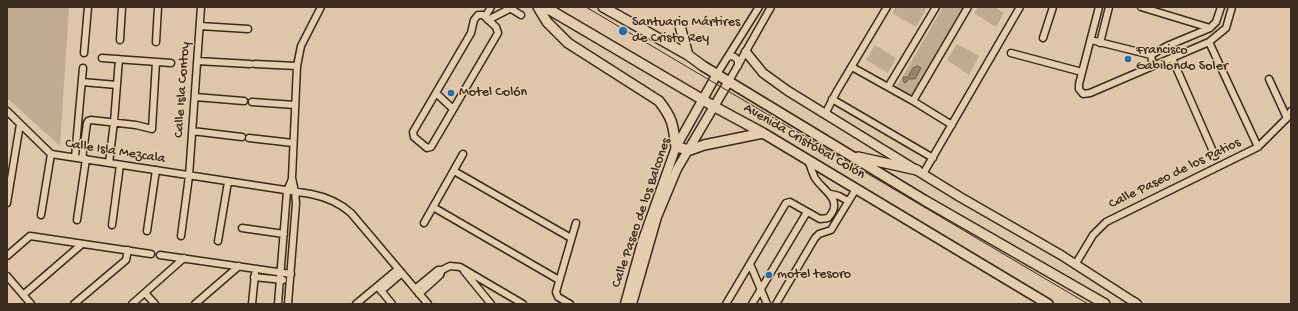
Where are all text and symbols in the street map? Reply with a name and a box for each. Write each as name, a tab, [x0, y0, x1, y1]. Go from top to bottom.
place label: Santuario Mártires de Cristo Rey	[632, 15, 740, 48]
marker: Santuario Mártires de Cristo Rey	[617, 25, 629, 37]
street label: Calle Isla Contoy	[171, 41, 195, 139]
place label: Francisco Gabilondo Soler	[1136, 43, 1228, 76]
marker: Francisco Gabilondo Soler	[1123, 54, 1133, 64]
place label: Motel Colón	[459, 85, 527, 101]
marker: Motel Colón	[446, 88, 456, 98]
street label: Avenida Cristóbal Colón	[740, 100, 868, 184]
street label: Calle Paseo de los Patios	[1106, 135, 1244, 213]
street label: Calle Isla Mezcala	[64, 136, 166, 168]
street label: Calle Paseo de los Balcones	[608, 136, 676, 290]
place label: motel tesoro	[777, 267, 851, 283]
marker: motel tesoro	[764, 270, 774, 280]

